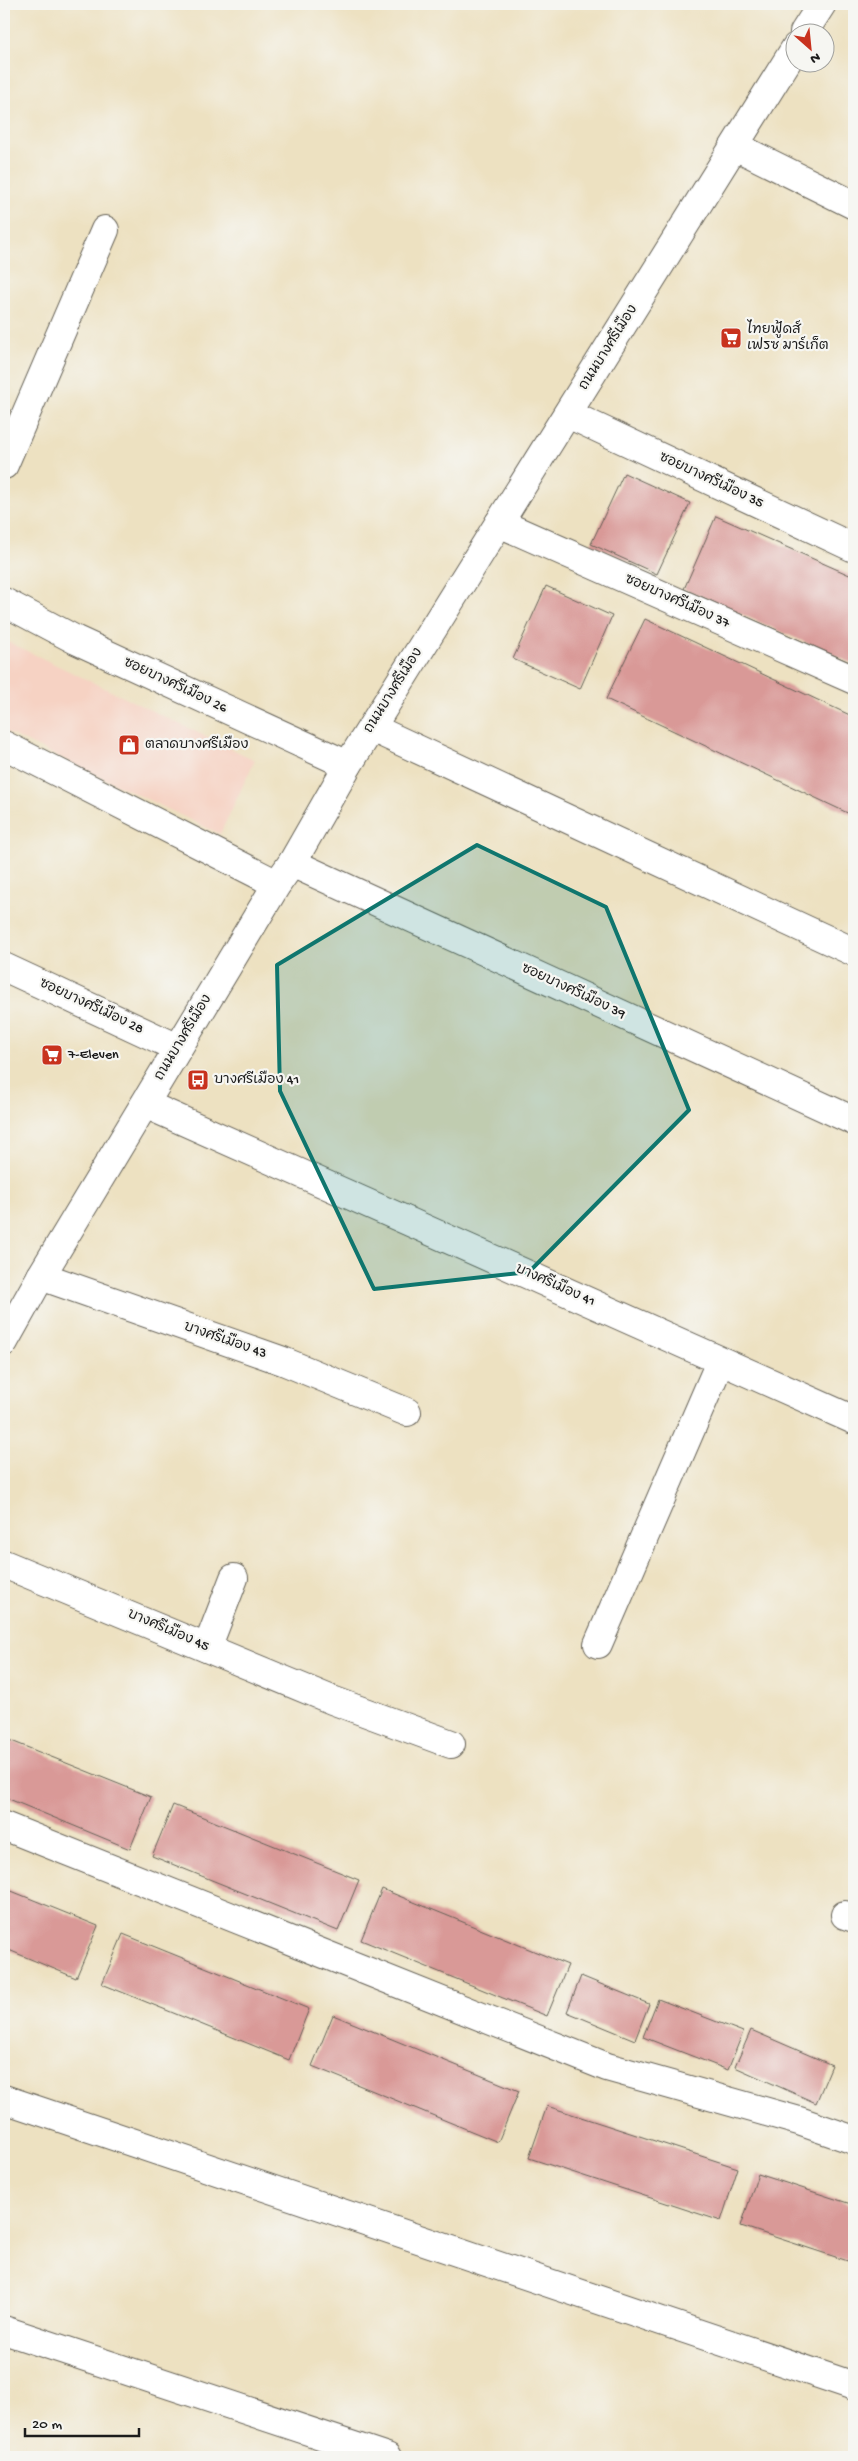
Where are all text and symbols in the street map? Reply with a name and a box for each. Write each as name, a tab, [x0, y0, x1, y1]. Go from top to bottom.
north arrow	[786, 22, 836, 72]
text: N	[807, 48, 823, 67]
street label: ถนนบางศรีเมือง	[574, 301, 642, 394]
place label: ไทยฟู้ดส์ เฟรซ มาร์เก็ต	[746, 319, 829, 355]
supermarket icon: ไทยฟู้ดส์ เฟรซ มาร์เก็ต	[719, 326, 743, 350]
street label: ซอยบางศรีเมือง 35	[656, 448, 767, 513]
street label: ซอยบางศรีเมือง 37	[622, 569, 734, 633]
street label: ถนนบางศรีเมือง	[359, 644, 427, 737]
street label: ซอยบางศรีเมือง 26	[120, 653, 231, 718]
shop icon: ตลาดบางศรีเมือง	[117, 733, 141, 757]
place label: ตลาดบางศรีเมือง	[145, 735, 249, 754]
street label: ซอยบางศรีเมือง 39	[518, 959, 629, 1024]
street label: ซอยบางศรีเมือง 28	[36, 974, 147, 1039]
street label: ถนนบางศรีเมือง	[150, 991, 216, 1084]
supermarket icon: 7-Eleven	[40, 1043, 64, 1067]
place label: 7-Eleven	[67, 1047, 119, 1064]
bus stop icon: บางศรีเมือง 41	[186, 1068, 210, 1092]
place label: บางศรีเมือง 41	[214, 1070, 299, 1089]
street label: บางศรีเมือง 41	[513, 1259, 598, 1311]
street label: บางศรีเมือง 43	[181, 1317, 269, 1363]
street label: บางศรีเมือง 45	[125, 1604, 212, 1656]
scale bar	[25, 2406, 139, 2438]
text: 20 m	[32, 2416, 62, 2434]

